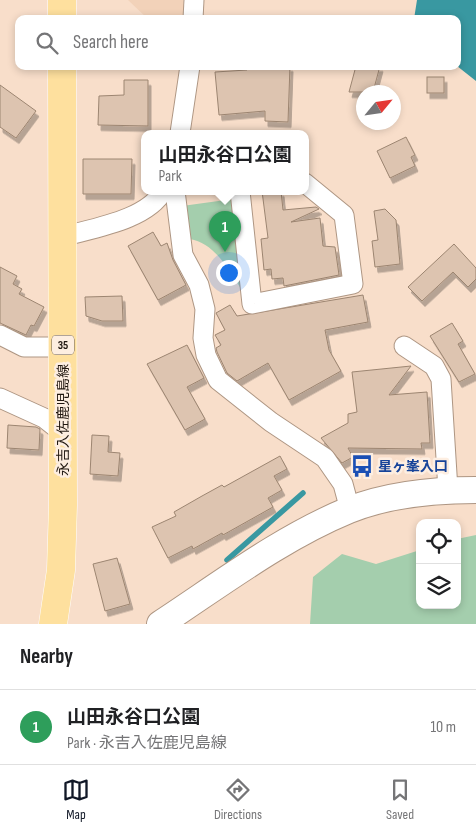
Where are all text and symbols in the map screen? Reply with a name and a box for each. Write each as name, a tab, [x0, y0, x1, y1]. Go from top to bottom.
search box	[15, 15, 461, 70]
icon: search	[33, 29, 61, 57]
text: Search here	[73, 31, 149, 54]
north arrow	[356, 85, 401, 130]
popup	[141, 130, 309, 195]
text: 山田永谷口公園	[158, 144, 292, 167]
text: Park	[158, 167, 182, 186]
pin: 1	[209, 211, 241, 252]
your location	[216, 260, 242, 286]
road number: 35	[52, 336, 74, 354]
street label: 永吉入佐鹿児島線	[55, 364, 72, 476]
bus stop icon: 星ヶ峯入口	[349, 453, 375, 479]
place label: 星ヶ峯入口	[378, 458, 448, 475]
map controls	[416, 519, 461, 609]
button: locate	[416, 519, 461, 564]
button: layers	[416, 564, 461, 609]
text: Nearby	[20, 644, 73, 669]
text: 山田永谷口公園	[67, 706, 200, 729]
text: 1	[33, 718, 39, 737]
text: 10 m	[430, 718, 456, 737]
text: Park · 永吉入佐鹿児島線	[67, 734, 227, 753]
tab: Map	[62, 776, 90, 823]
tab: Directions	[214, 776, 262, 823]
tab: Saved	[386, 776, 414, 823]

